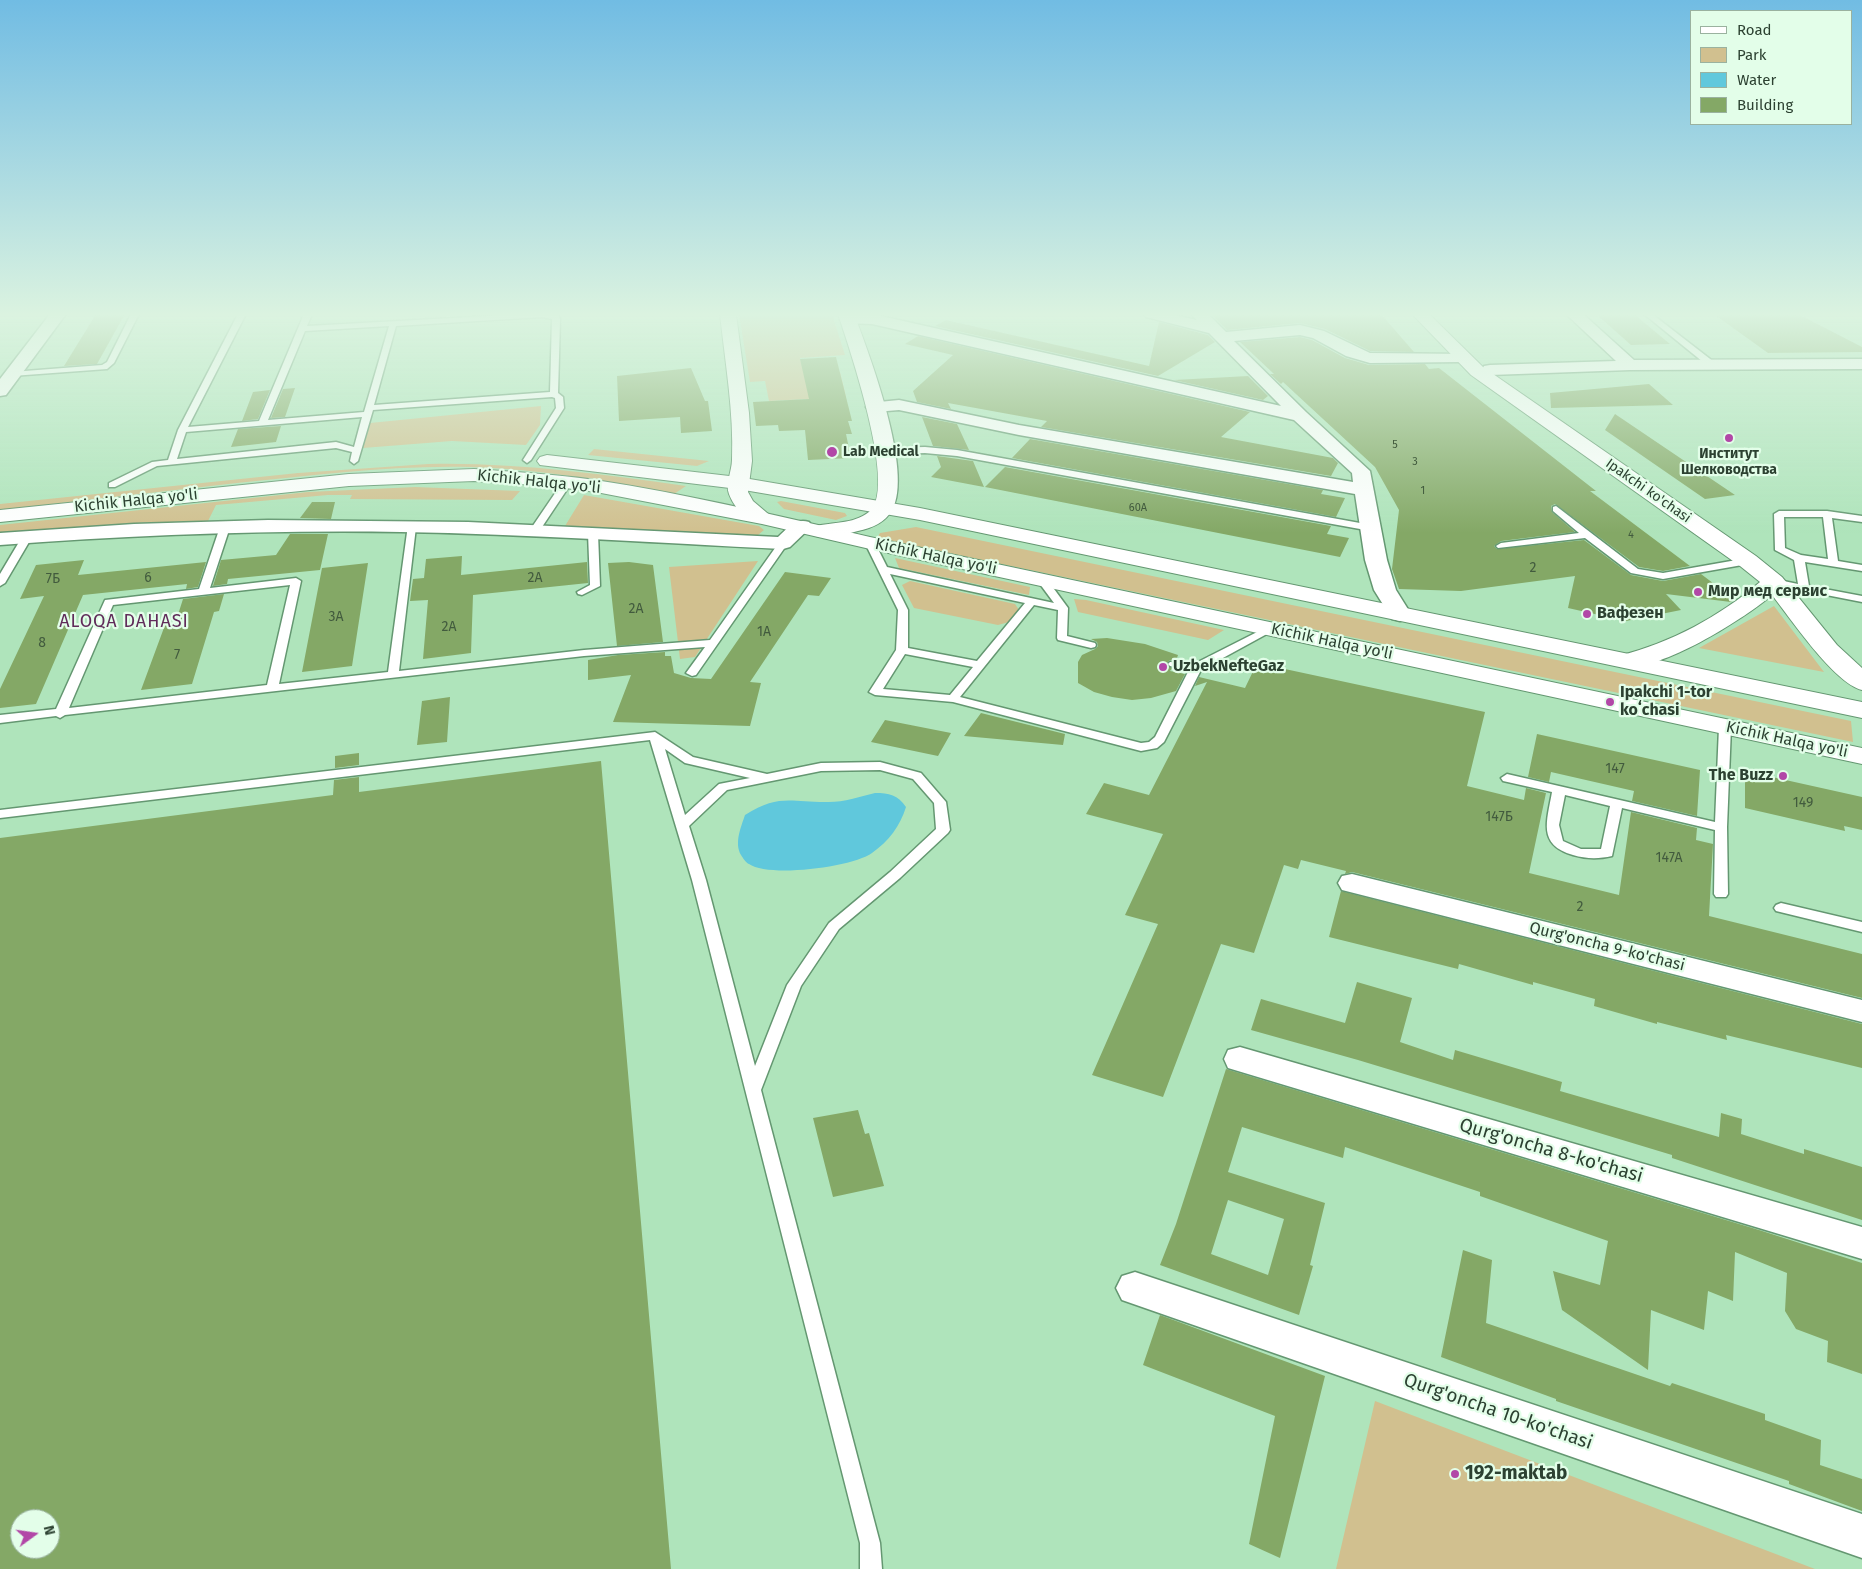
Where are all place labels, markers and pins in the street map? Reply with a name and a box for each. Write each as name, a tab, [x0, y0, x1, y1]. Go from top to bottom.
marker: Институт Шелководства	[1723, 432, 1735, 444]
place label: Lab Medical	[843, 444, 919, 460]
marker: Lab Medical	[825, 445, 839, 459]
place label: Институт Шелководства	[1681, 446, 1777, 478]
place label: Мир мед сервис	[1708, 582, 1827, 602]
marker: Мир мед сервис	[1692, 586, 1704, 598]
place label: Вафезен	[1597, 604, 1664, 624]
marker: Вафезен	[1581, 608, 1593, 620]
place label: UzbekNefteGaz	[1173, 657, 1284, 677]
marker: UzbekNefteGaz	[1157, 661, 1169, 673]
place label: Ipakchi 1-tor koʻchasi	[1620, 683, 1712, 721]
marker: Ipakchi 1-tor koʻchasi	[1604, 696, 1616, 708]
place label: The Buzz	[1709, 766, 1773, 786]
marker: The Buzz	[1777, 770, 1789, 782]
place label: 192-maktab	[1465, 1463, 1567, 1485]
marker: 192-maktab	[1449, 1468, 1461, 1480]

